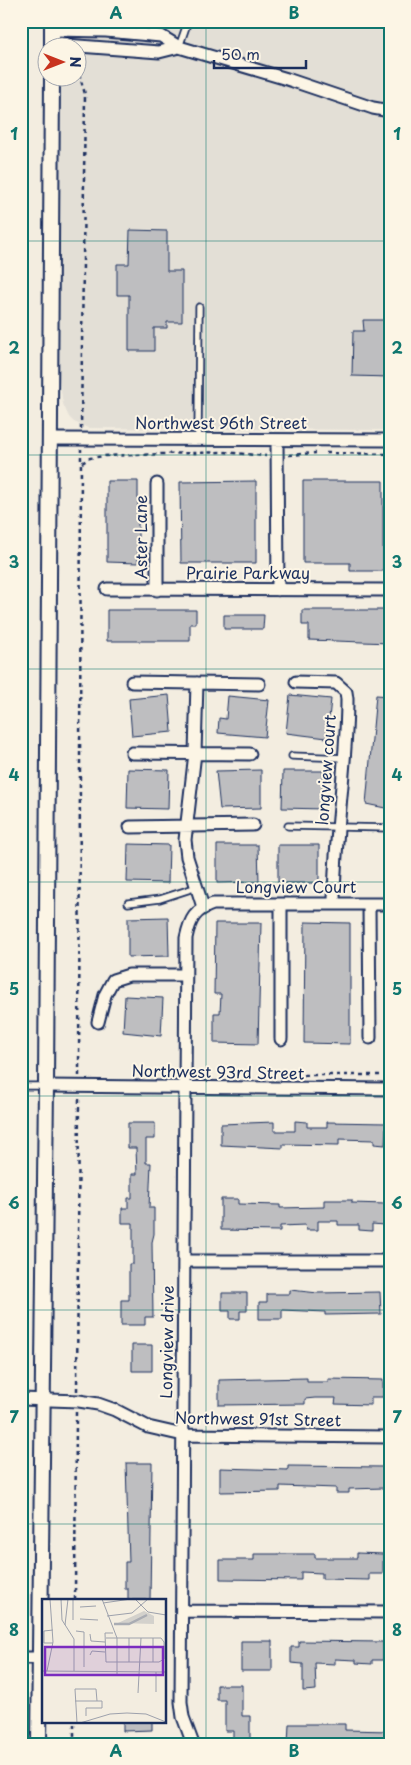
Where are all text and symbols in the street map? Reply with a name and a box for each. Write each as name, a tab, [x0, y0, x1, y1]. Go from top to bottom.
text: A	[110, 0, 123, 24]
text: B	[289, 0, 300, 24]
north arrow	[38, 38, 88, 88]
scale bar	[214, 38, 306, 70]
text: 50 m	[221, 42, 260, 65]
text: N	[65, 56, 86, 68]
text: 1	[10, 121, 18, 145]
text: 1	[393, 121, 401, 145]
text: 2	[8, 335, 20, 359]
text: 2	[391, 335, 403, 359]
street label: Northwest 96th Street	[135, 410, 308, 434]
street label: Aster Lane	[128, 495, 152, 579]
text: 3	[9, 549, 19, 573]
text: 3	[392, 549, 402, 573]
street label: Prairie Parkway	[186, 560, 310, 584]
street label: longview court	[309, 713, 341, 826]
text: 4	[9, 762, 20, 786]
text: 4	[392, 762, 403, 786]
street label: Longview Court	[236, 874, 357, 898]
text: 5	[9, 976, 19, 1000]
text: 5	[392, 976, 402, 1000]
street label: Northwest 93rd Street	[131, 1057, 305, 1085]
text: 6	[8, 1190, 20, 1214]
text: 6	[391, 1190, 403, 1214]
street label: Longview drive	[153, 1285, 179, 1399]
text: 7	[9, 1404, 19, 1428]
text: 7	[392, 1404, 402, 1428]
street label: Northwest 91st Street	[175, 1405, 342, 1431]
inset map	[42, 1599, 166, 1722]
text: 8	[9, 1617, 19, 1641]
text: 8	[392, 1617, 402, 1641]
text: A	[110, 1738, 123, 1762]
text: B	[289, 1738, 300, 1762]

